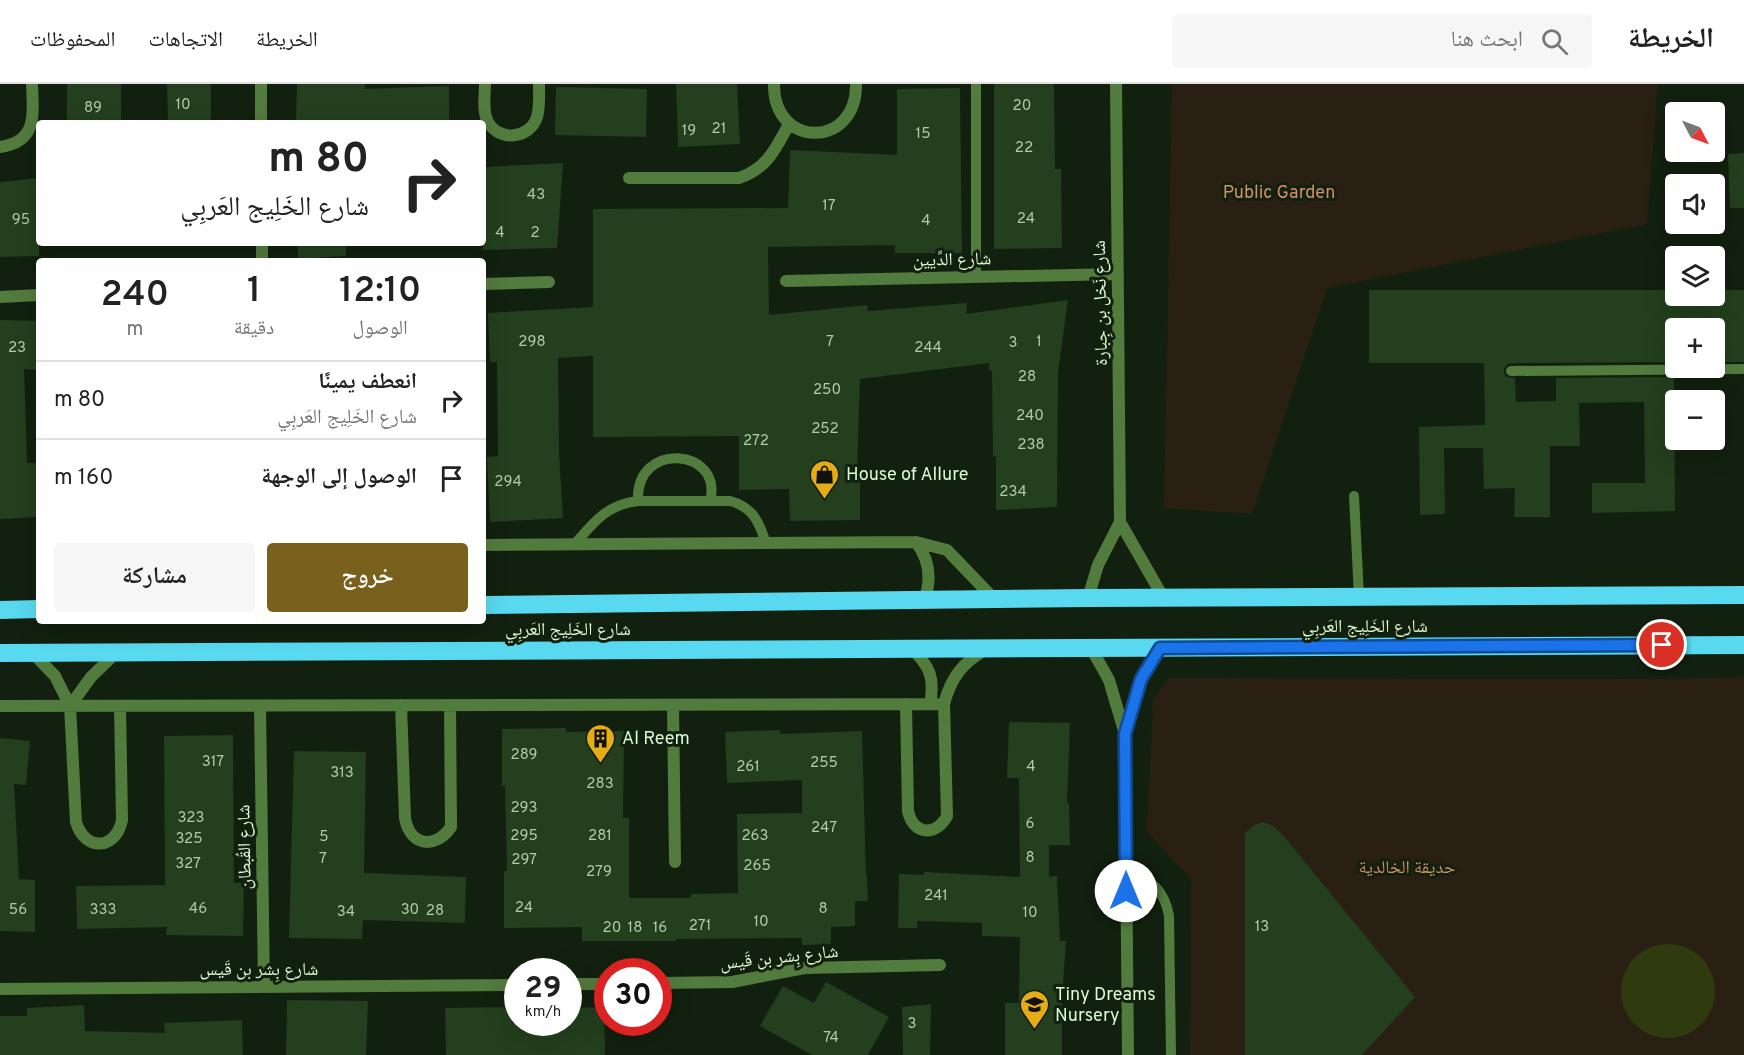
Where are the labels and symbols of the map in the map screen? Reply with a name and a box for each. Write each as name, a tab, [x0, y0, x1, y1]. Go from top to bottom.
house number: 10	[175, 96, 191, 115]
house number: 20	[1013, 97, 1031, 116]
house number: 89	[84, 99, 102, 118]
north arrow	[1665, 102, 1725, 162]
house number: 21	[712, 120, 726, 139]
house number: 19	[682, 122, 696, 141]
house number: 15	[916, 125, 930, 144]
house number: 22	[1015, 139, 1033, 158]
park label: Public Garden	[1223, 182, 1335, 205]
house number: 43	[527, 186, 545, 205]
house number: 17	[822, 197, 836, 216]
house number: 24	[1017, 210, 1035, 229]
house number: 95	[12, 211, 30, 230]
house number: 4	[921, 212, 931, 231]
house number: 4	[495, 224, 505, 243]
house number: 2	[530, 224, 540, 243]
street label: شارع نَخل بن جِبارة	[1089, 240, 1114, 366]
street label: شارع الدِّيين	[913, 248, 991, 273]
house number: 298	[518, 333, 546, 352]
house number: 7	[826, 333, 834, 352]
house number: 1	[1036, 333, 1042, 352]
house number: 3	[1008, 334, 1018, 353]
house number: 23	[8, 339, 26, 358]
house number: 244	[914, 339, 942, 358]
house number: 28	[1018, 368, 1036, 387]
house number: 250	[813, 381, 841, 400]
house number: 240	[1016, 407, 1044, 426]
house number: 252	[811, 420, 839, 439]
house number: 272	[743, 432, 769, 451]
house number: 238	[1017, 436, 1045, 455]
shop icon: House of Allure	[809, 458, 841, 500]
place label: House of Allure	[846, 464, 969, 487]
house number: 294	[494, 473, 522, 492]
house number: 234	[999, 483, 1027, 502]
street label: شارع الخَلِيج العَربِي	[1302, 616, 1428, 641]
street label: شارع الخَلِيج العَربِي	[505, 619, 631, 644]
pin	[1636, 619, 1687, 670]
building icon: Al Reem	[585, 722, 617, 764]
place label: Al Reem	[622, 728, 690, 751]
house number: 289	[511, 746, 538, 765]
house number: 317	[202, 753, 224, 772]
house number: 255	[810, 754, 838, 773]
house number: 261	[736, 758, 760, 777]
house number: 4	[1026, 758, 1036, 777]
house number: 313	[330, 764, 354, 783]
house number: 283	[586, 775, 614, 794]
house number: 293	[510, 799, 538, 818]
street label: شارع القُبطان	[233, 804, 258, 890]
house number: 323	[178, 809, 204, 828]
house number: 6	[1026, 815, 1035, 834]
house number: 247	[811, 819, 837, 838]
house number: 295	[510, 827, 538, 846]
house number: 281	[588, 827, 612, 846]
house number: 263	[741, 827, 769, 846]
house number: 5	[319, 828, 329, 847]
house number: 325	[175, 830, 203, 849]
house number: 8	[1025, 849, 1035, 868]
house number: 7	[319, 850, 327, 869]
house number: 297	[511, 851, 537, 870]
house number: 327	[175, 855, 201, 874]
house number: 265	[743, 857, 771, 876]
park label: حديقة الخالدية	[1359, 857, 1455, 880]
position arrow	[1094, 859, 1158, 923]
house number: 279	[586, 863, 612, 882]
house number: 241	[924, 887, 948, 906]
house number: 24	[515, 899, 533, 918]
house number: 46	[189, 900, 207, 919]
house number: 8	[818, 900, 828, 919]
house number: 56	[9, 901, 27, 920]
house number: 333	[89, 901, 117, 920]
house number: 30	[401, 901, 419, 920]
house number: 28	[426, 902, 444, 921]
house number: 34	[337, 903, 355, 922]
house number: 10	[1022, 904, 1038, 923]
house number: 10	[753, 913, 769, 932]
house number: 271	[689, 917, 711, 936]
house number: 13	[1255, 918, 1269, 937]
house number: 20	[603, 919, 621, 938]
house number: 18	[628, 919, 642, 938]
house number: 16	[653, 919, 667, 938]
street label: شارع بِشر بن قَيس	[719, 941, 839, 976]
speed limit sign: 30	[594, 958, 672, 1036]
street label: شارع بِشر بن قَيس	[200, 959, 318, 982]
place label: Tiny Dreams Nursery	[1055, 984, 1156, 1028]
school or university icon: Tiny Dreams Nursery	[1018, 988, 1050, 1030]
house number: 3	[907, 1015, 917, 1034]
house number: 74	[823, 1029, 839, 1048]

